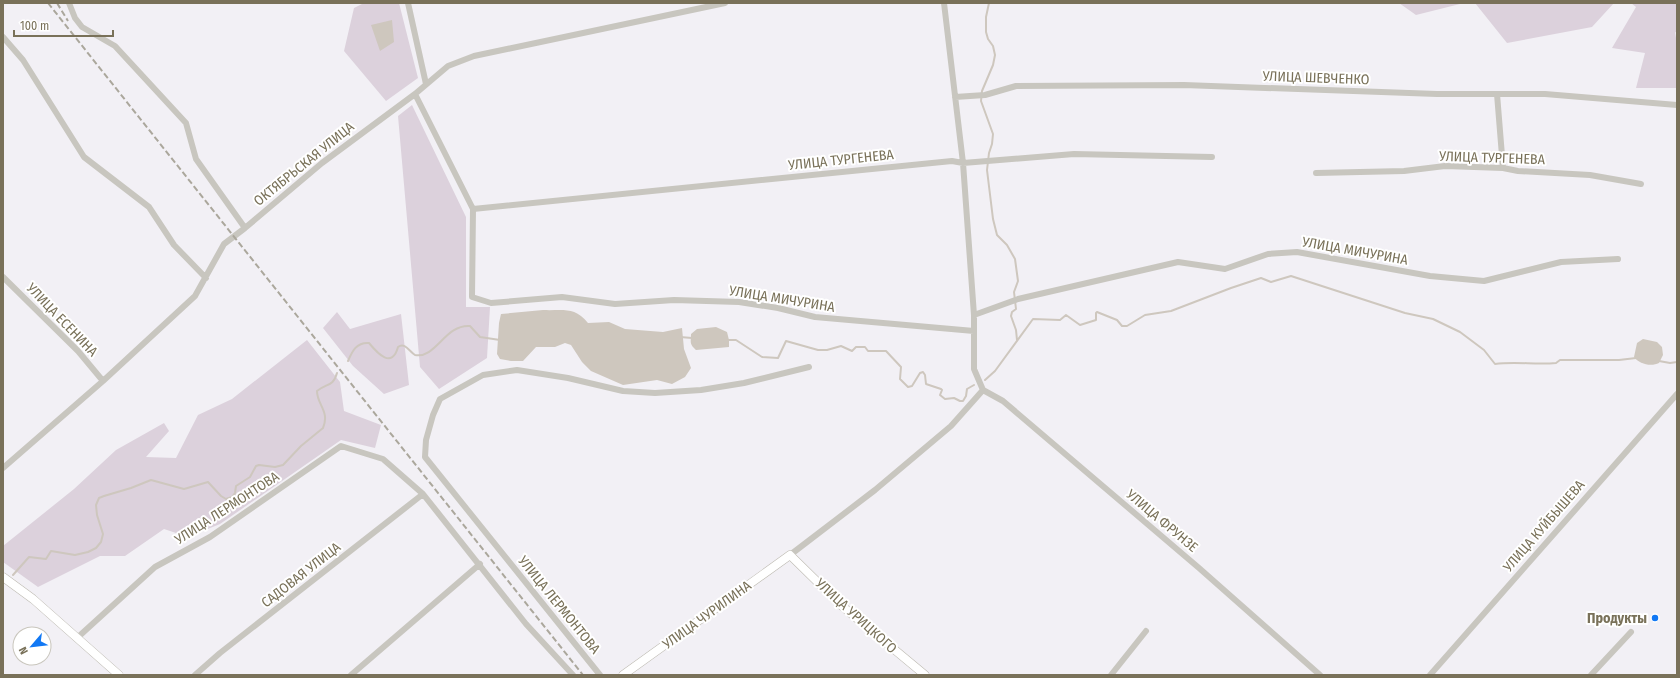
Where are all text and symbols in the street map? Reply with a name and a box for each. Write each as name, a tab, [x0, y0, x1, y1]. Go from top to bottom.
scale bar	[14, 12, 113, 38]
text: 100 m	[20, 19, 49, 33]
street label: УЛИЦА ШЕВЧЕНКО	[1261, 68, 1370, 88]
street label: ОКТЯБРЬСКАЯ УЛИЦА	[250, 118, 358, 210]
street label: УЛИЦА ТУРГЕНЕВА	[786, 146, 895, 174]
street label: УЛИЦА ТУРГЕНЕВА	[1438, 148, 1546, 168]
street label: УЛИЦА МИЧУРИНА	[1300, 233, 1410, 269]
street label: УЛИЦА ЕСЕНИНА	[22, 279, 102, 361]
street label: УЛИЦА МИЧУРИНА	[727, 282, 837, 316]
street label: УЛИЦА ЛЕРМОНТОВА	[171, 468, 283, 549]
street label: УЛИЦА КУЙБЫШЕВА	[1499, 476, 1589, 576]
street label: УЛИЦА ФРУНЗЕ	[1122, 485, 1202, 556]
street label: САДОВАЯ УЛИЦА	[258, 538, 345, 611]
street label: УЛИЦА ЛЕРМОНТОВА	[514, 552, 604, 658]
street label: УЛИЦА УРИЦКОГО	[811, 574, 900, 657]
street label: УЛИЦА ЧУРИЛИНА	[659, 577, 755, 653]
place label: Продукты	[1587, 610, 1647, 627]
marker: Продукты	[1650, 613, 1660, 623]
north arrow	[12, 626, 52, 666]
text: N	[16, 644, 31, 656]

